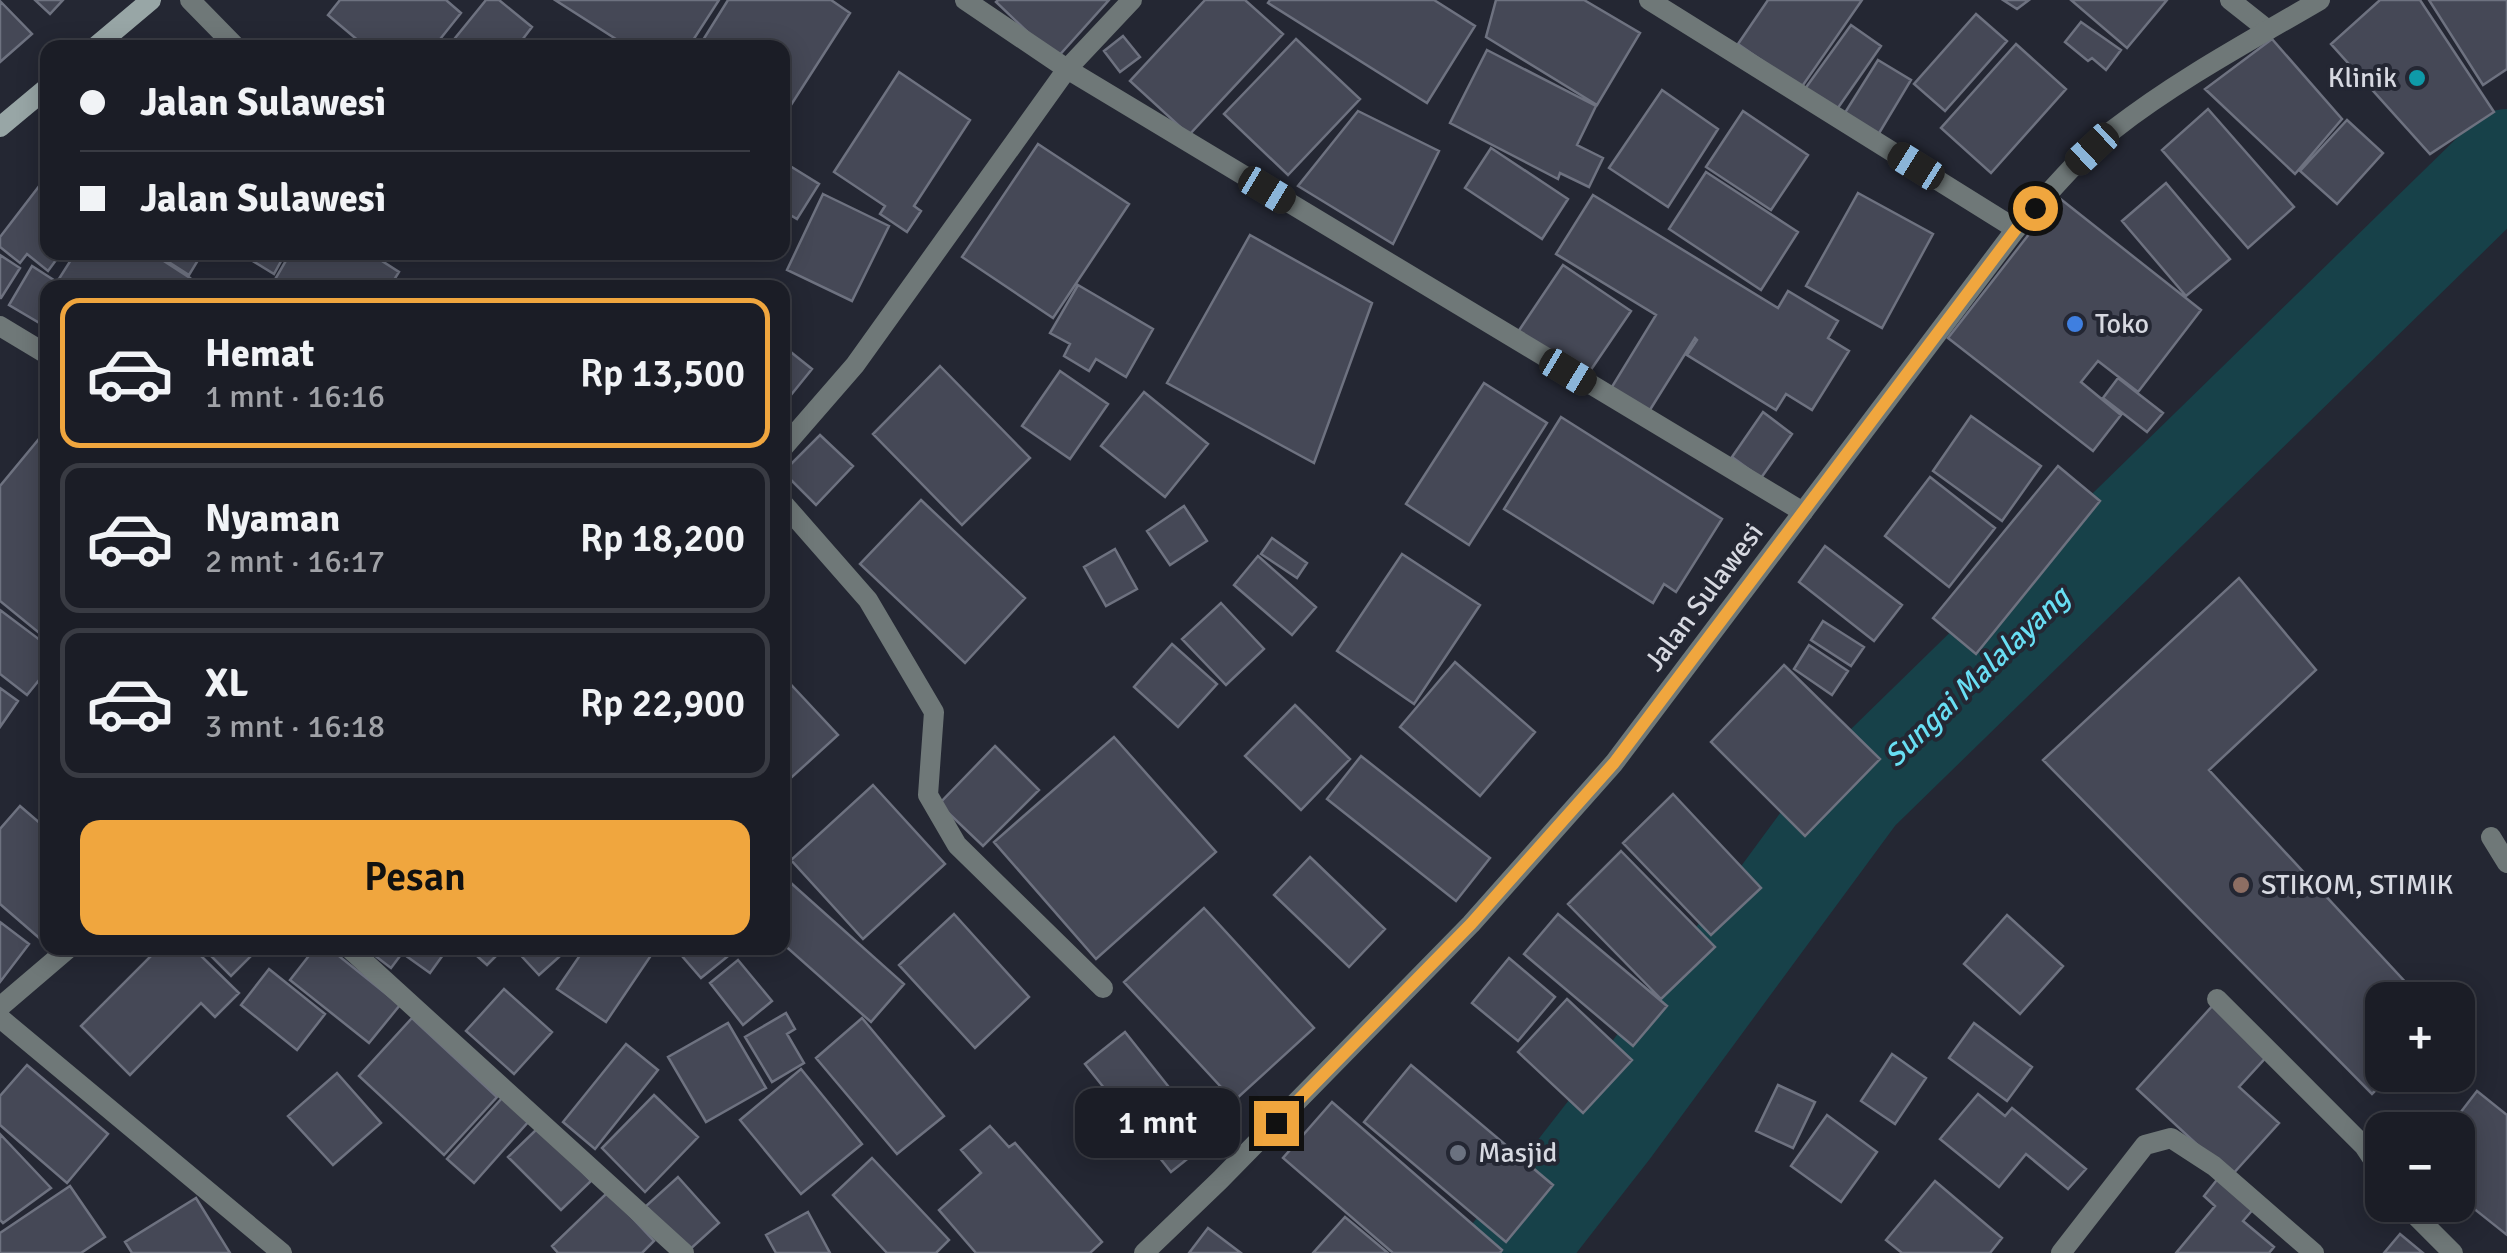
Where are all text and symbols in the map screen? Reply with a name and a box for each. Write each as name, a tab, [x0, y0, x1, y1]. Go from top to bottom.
place label: Klinik	[2328, 61, 2397, 95]
marker: Klinik	[2406, 67, 2428, 89]
text: Jalan Sulawesi	[140, 79, 386, 126]
car	[2060, 118, 2124, 180]
car	[1883, 137, 1949, 195]
car	[1234, 162, 1300, 218]
text: Jalan Sulawesi	[140, 175, 386, 222]
route start	[2013, 186, 2058, 231]
place label: Toko	[2095, 307, 2149, 341]
marker: Toko	[2064, 313, 2086, 335]
icon: car	[85, 328, 175, 418]
text: Hemat	[205, 330, 314, 377]
car	[1535, 344, 1601, 400]
text: Rp 13,500	[580, 350, 745, 397]
text: 1 mnt · 16:16	[205, 377, 385, 416]
icon: car	[85, 493, 175, 583]
text: Nyaman	[205, 495, 340, 542]
text: Rp 18,200	[580, 515, 745, 562]
street label: Jalan Sulawesi	[1637, 516, 1771, 678]
text: 2 mnt · 16:17	[205, 542, 385, 581]
water label: Sungai Malalayang	[1877, 578, 2079, 775]
icon: car	[85, 658, 175, 748]
text: XL	[205, 660, 248, 707]
text: Rp 22,900	[580, 680, 745, 727]
text: 3 mnt · 16:18	[205, 707, 385, 746]
button: Pesan	[80, 820, 750, 935]
place label: STIKOM, STIMIK	[2261, 868, 2454, 902]
marker: STIKOM, STIMIK	[2230, 874, 2252, 896]
map controls	[2365, 982, 2475, 1222]
button: +	[2365, 982, 2475, 1092]
callout: 1 mnt	[1076, 1088, 1241, 1158]
route end	[1254, 1101, 1299, 1146]
text: 1 mnt	[1118, 1103, 1197, 1142]
button: −	[2365, 1112, 2475, 1222]
place label: Masjid	[1478, 1136, 1557, 1170]
marker: Masjid	[1447, 1142, 1469, 1164]

